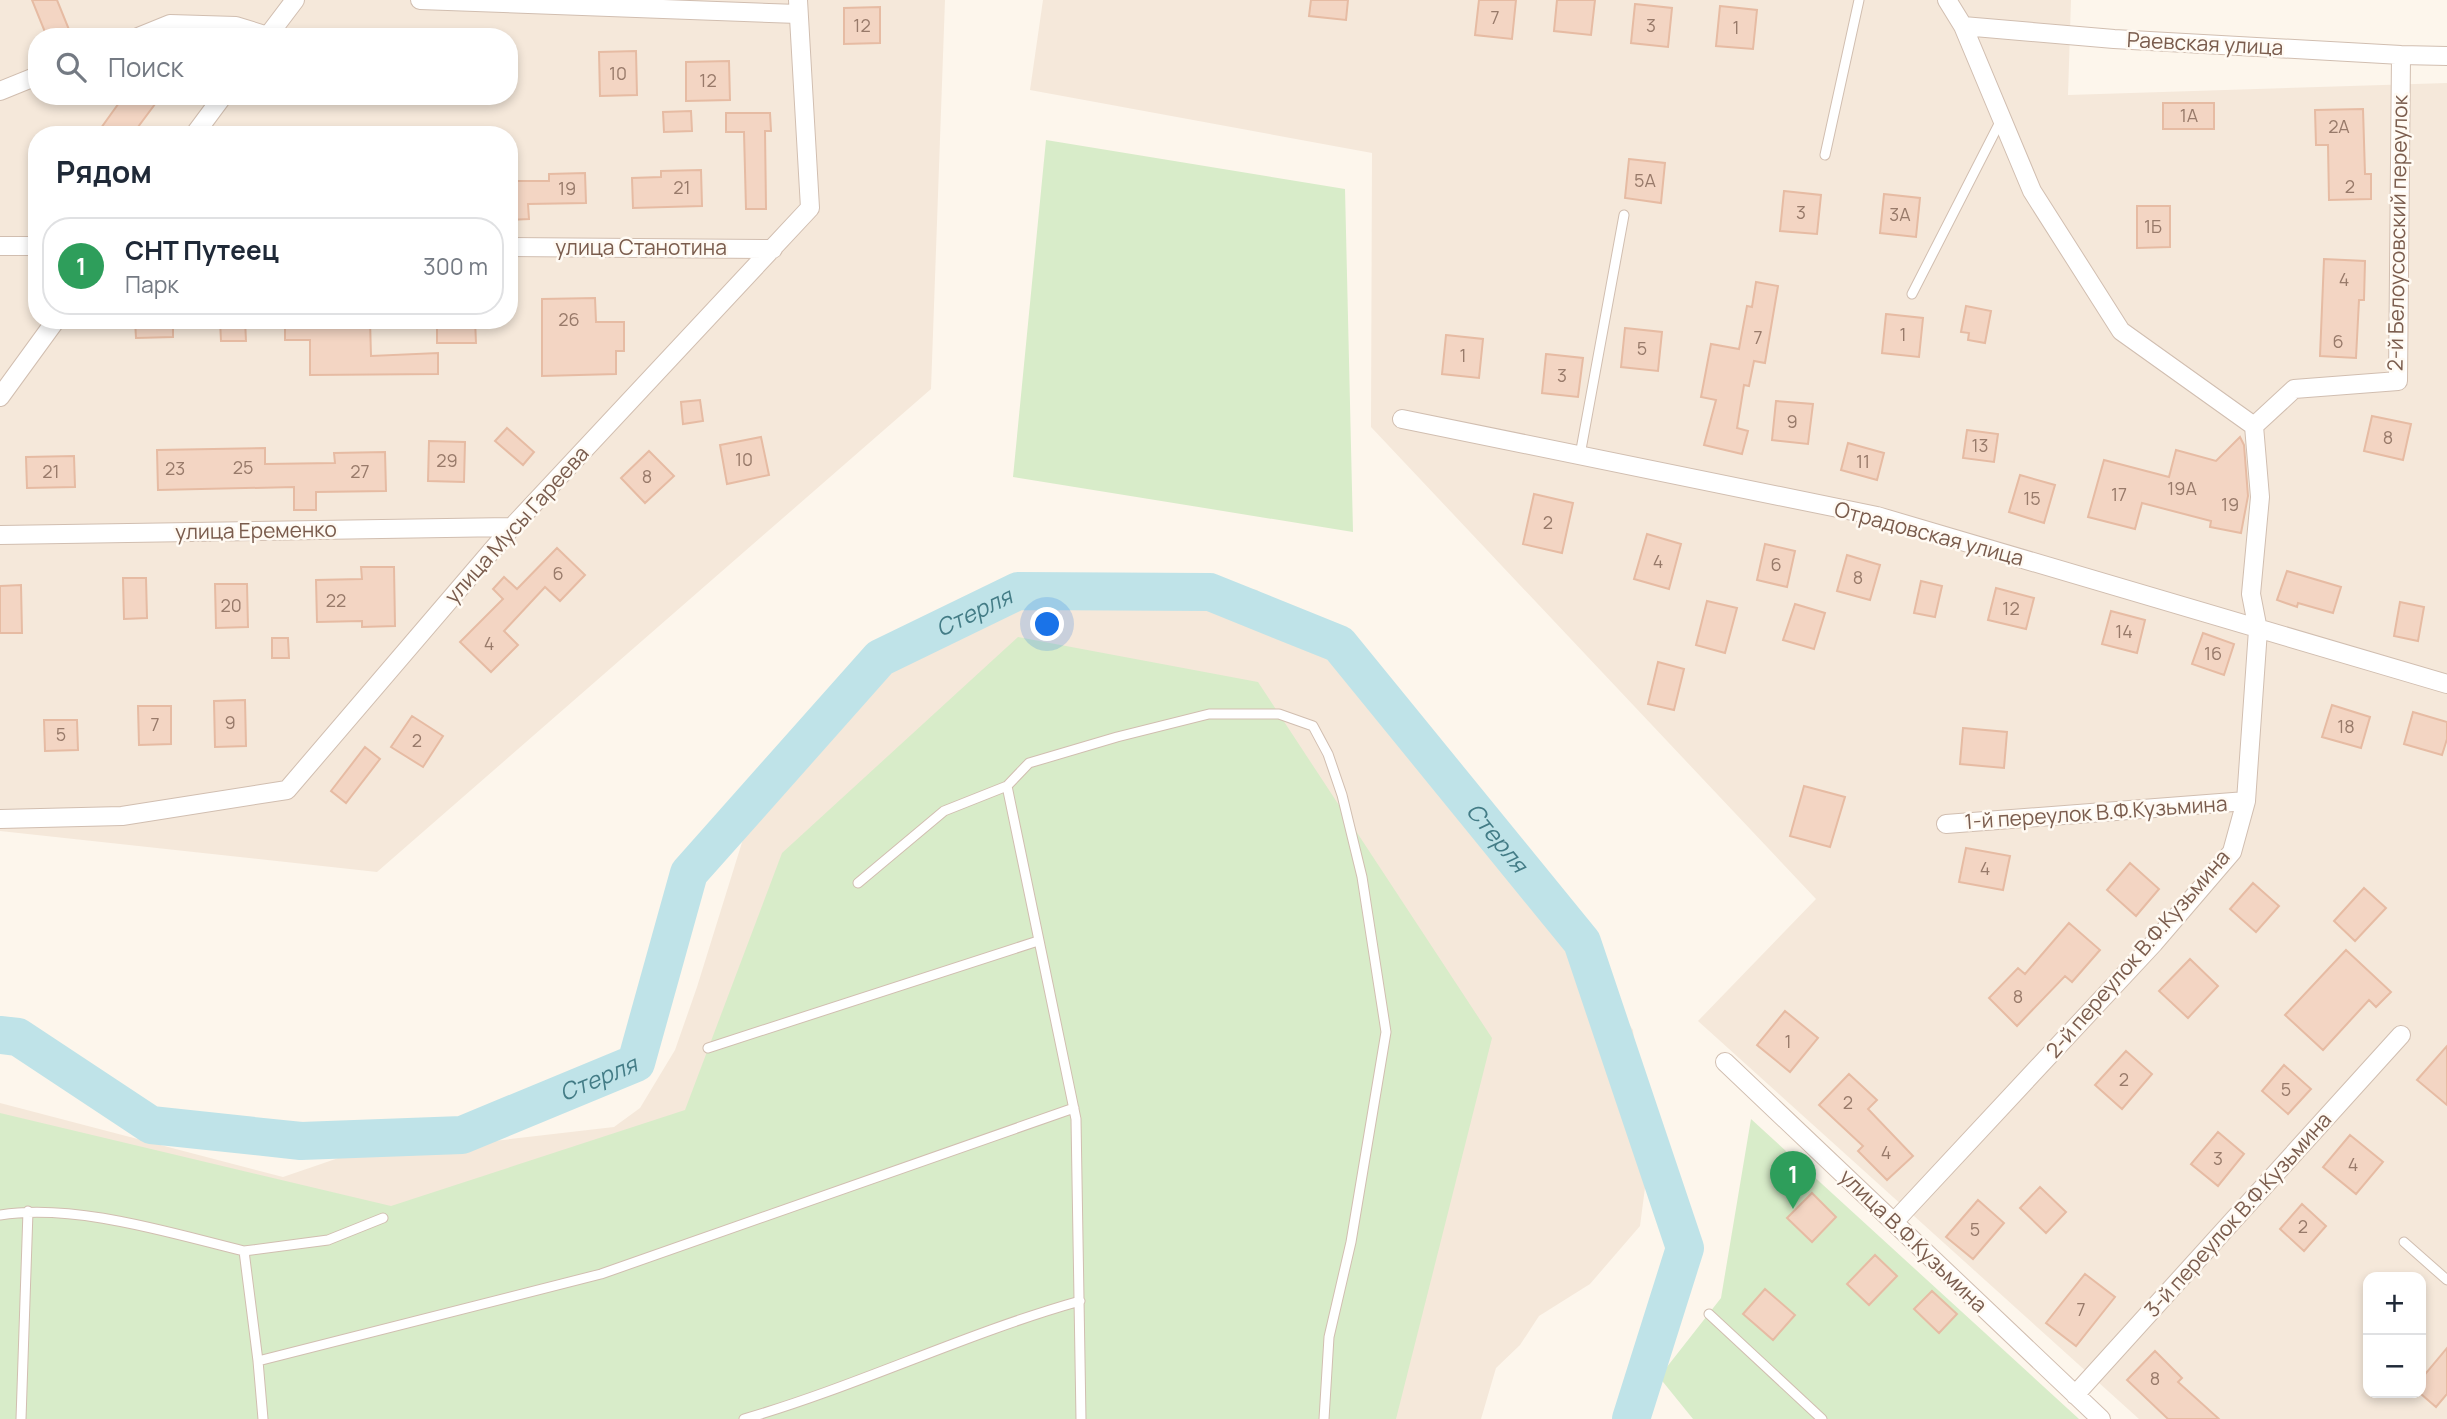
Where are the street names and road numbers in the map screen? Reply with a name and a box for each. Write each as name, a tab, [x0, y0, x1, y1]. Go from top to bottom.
street label: Раевская улица	[2126, 25, 2284, 61]
street label: 2-й Белоусовский переулок	[2381, 94, 2413, 371]
street label: улица Станотина	[555, 233, 727, 261]
street label: улица Мусы Гареева	[438, 440, 595, 609]
street label: Отрадовская улица	[1831, 494, 2027, 572]
street label: улица Еременко	[175, 515, 337, 545]
street label: 1-й переулок В.Ф.Кузьмина	[1964, 789, 2228, 835]
street label: 2-й переулок В.Ф.Кузьмина	[2039, 843, 2235, 1063]
street label: 3-й переулок В.Ф.Кузьмина	[2138, 1106, 2337, 1323]
street label: улица В.Ф.Кузьмина	[1834, 1162, 1994, 1318]

